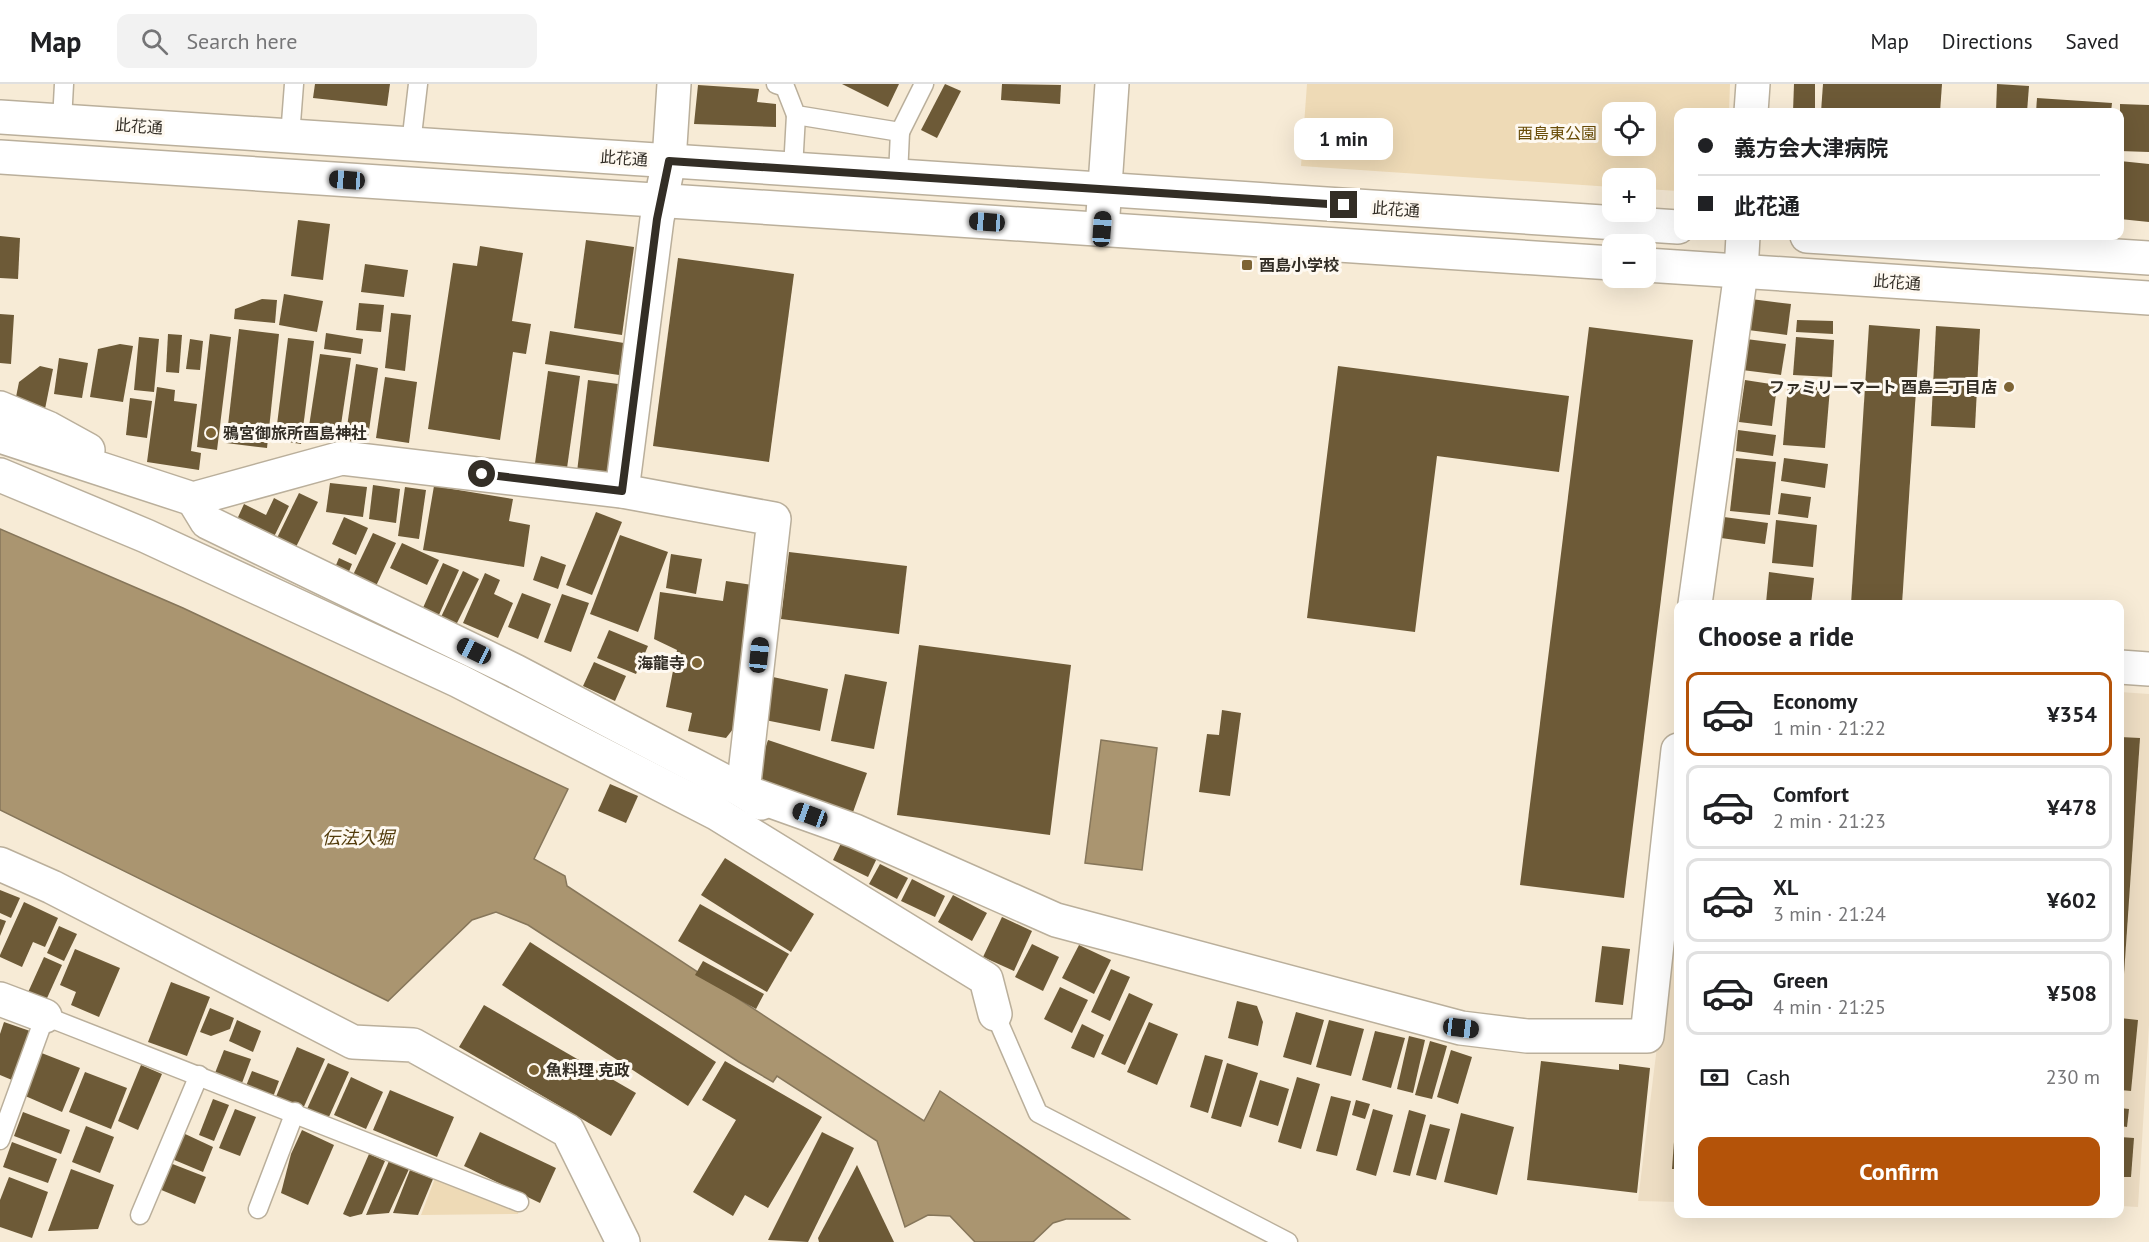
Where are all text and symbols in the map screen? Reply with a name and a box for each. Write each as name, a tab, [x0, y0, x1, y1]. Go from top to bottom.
search box	[117, 14, 537, 68]
text: Map	[30, 23, 81, 60]
icon: search	[138, 25, 171, 58]
text: Search here	[186, 27, 297, 55]
text: Map	[1870, 28, 1909, 55]
text: Directions	[1942, 28, 2033, 55]
text: Saved	[2066, 28, 2119, 55]
map controls	[1602, 102, 1656, 288]
button: locate	[1602, 102, 1656, 156]
street label: 此花通	[114, 114, 164, 138]
callout: 1 min	[1294, 118, 1394, 160]
park label: 酉島東公園	[1517, 123, 1597, 143]
text: 1 min	[1319, 126, 1368, 152]
text: 義方会大津病院	[1734, 134, 1888, 162]
street label: 此花通	[599, 146, 649, 170]
button: +	[1602, 168, 1656, 222]
car	[328, 170, 366, 190]
route end	[1330, 191, 1357, 218]
text: 此花通	[1734, 192, 1800, 220]
street label: 此花通	[1371, 197, 1421, 221]
car	[1092, 210, 1112, 248]
car	[968, 212, 1006, 232]
button: −	[1602, 234, 1656, 288]
place label: 酉島小学校	[1259, 255, 1339, 275]
marker: 酉島小学校	[1240, 258, 1254, 272]
street label: 此花通	[1872, 270, 1922, 294]
place label: ファミリーマート 酉島二丁目店	[1769, 377, 1997, 397]
marker: ファミリーマート 酉島二丁目店	[2002, 380, 2016, 394]
place label: 鴉宮御旅所酉島神社	[223, 423, 367, 443]
marker: 鴉宮御旅所酉島神社	[204, 426, 218, 440]
route start	[468, 460, 495, 487]
text: Choose a ride	[1698, 619, 1854, 653]
car	[454, 635, 494, 667]
car	[748, 636, 770, 674]
place label: 海龍寺	[637, 653, 685, 673]
marker: 海龍寺	[690, 656, 704, 670]
icon: car	[1701, 687, 1755, 741]
text: Economy	[1773, 687, 1857, 715]
text: ¥354	[2047, 700, 2097, 728]
text: 1 min · 21:22	[1773, 715, 1886, 741]
icon: car	[1701, 780, 1755, 834]
text: Comfort	[1773, 780, 1849, 808]
text: ¥478	[2047, 793, 2097, 821]
car	[790, 800, 830, 830]
text: 2 min · 21:23	[1773, 808, 1886, 834]
water label: 伝法入堀	[322, 826, 397, 849]
icon: car	[1701, 873, 1755, 927]
text: XL	[1773, 873, 1798, 901]
text: ¥602	[2047, 886, 2097, 914]
text: 3 min · 21:24	[1773, 901, 1886, 927]
icon: car	[1701, 966, 1755, 1020]
text: Green	[1773, 966, 1828, 994]
text: ¥508	[2047, 979, 2097, 1007]
text: 4 min · 21:25	[1773, 994, 1886, 1020]
car	[1442, 1017, 1480, 1039]
place label: 魚料理 克政	[546, 1060, 630, 1080]
icon: cash	[1698, 1061, 1731, 1094]
marker: 魚料理 克政	[527, 1063, 541, 1077]
text: Cash	[1746, 1063, 1790, 1091]
text: 230 m	[2046, 1064, 2100, 1090]
button: Confirm	[1698, 1137, 2100, 1206]

